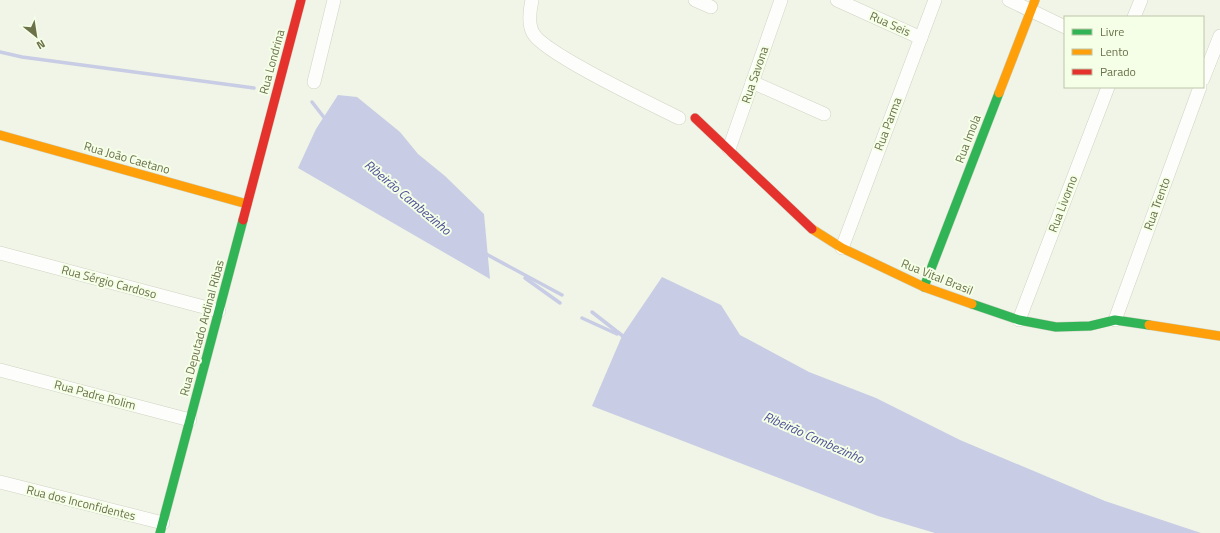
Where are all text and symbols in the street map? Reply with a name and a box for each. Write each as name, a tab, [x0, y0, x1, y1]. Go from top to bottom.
street label: Rua Seis	[867, 6, 914, 41]
north arrow	[16, 16, 56, 56]
legend	[1064, 16, 1204, 88]
text: Livre	[1100, 22, 1124, 41]
street label: Rua Londrina	[254, 27, 289, 96]
text: N	[34, 36, 48, 53]
text: Lento	[1100, 42, 1129, 61]
street label: Rua Savona	[736, 44, 773, 106]
text: Parado	[1100, 62, 1136, 81]
street label: Rua Parma	[869, 94, 906, 153]
street label: Rua Imola	[950, 112, 985, 166]
street label: Rua João Caetano	[82, 136, 172, 179]
water label: Ribeirão Cambezinho	[360, 155, 456, 240]
street label: Rua Livorno	[1043, 173, 1082, 235]
street label: Rua Trento	[1138, 175, 1175, 233]
street label: Rua Vital Brasil	[898, 253, 976, 300]
street label: Rua Deputado Ardinal Ribas	[174, 257, 229, 398]
street label: Rua Sérgio Cardoso	[59, 260, 159, 303]
street label: Rua Padre Rolim	[52, 375, 138, 415]
water label: Ribeirão Cambezinho	[761, 406, 868, 468]
street label: Rua dos Inconfidentes	[25, 480, 138, 525]

